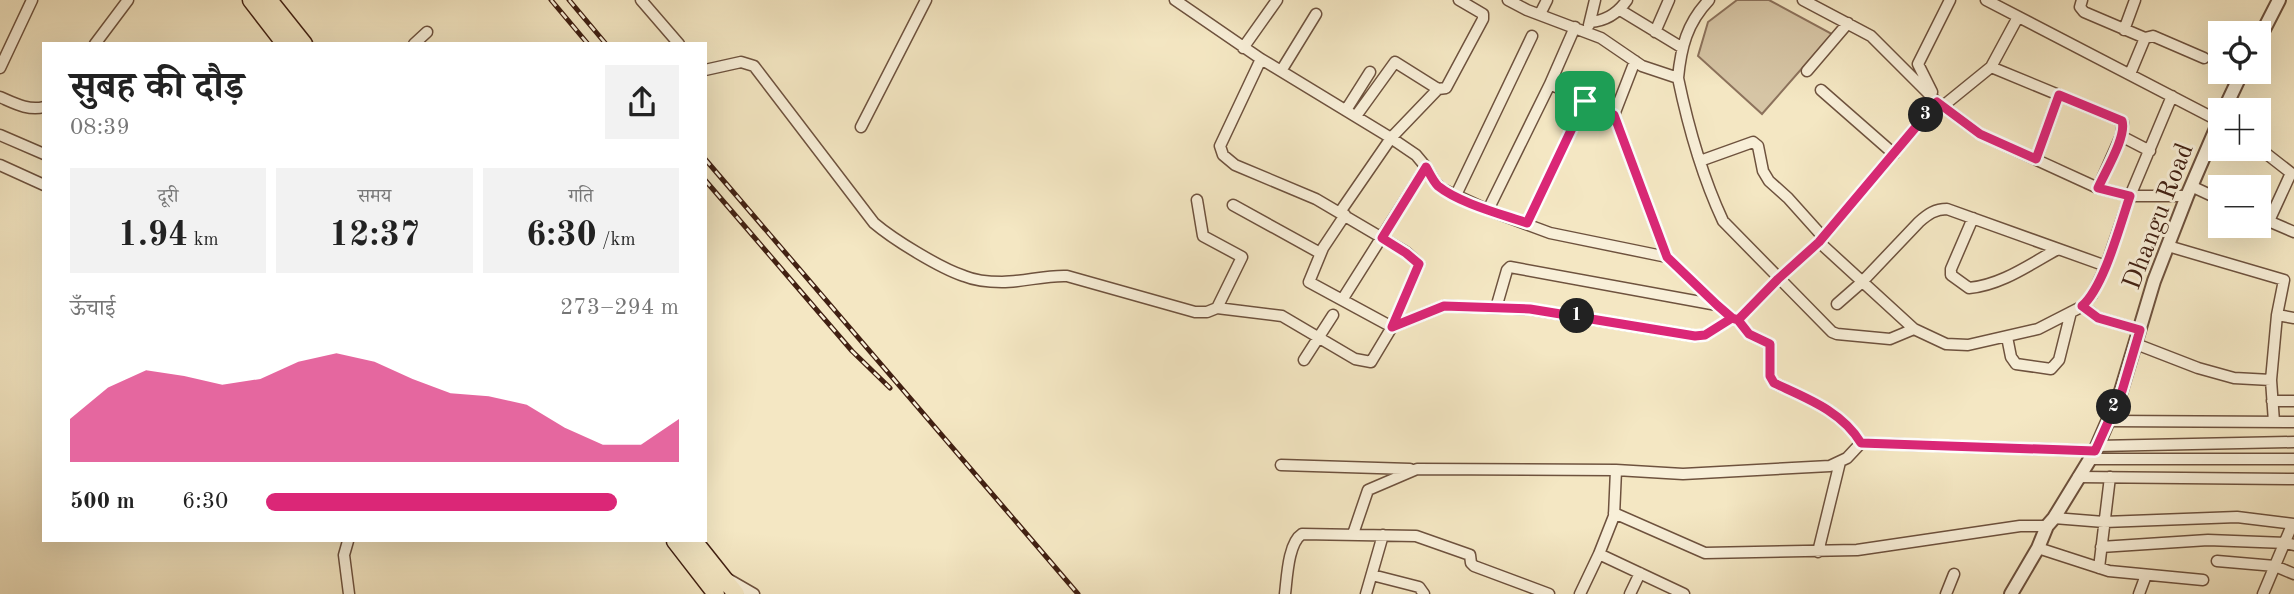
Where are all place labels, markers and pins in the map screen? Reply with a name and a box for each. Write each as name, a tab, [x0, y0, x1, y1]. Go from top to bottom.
pin	[1555, 71, 1615, 131]
pin: 3	[1909, 97, 1944, 132]
pin: 1	[1560, 298, 1594, 334]
pin: 2	[2096, 390, 2132, 424]

